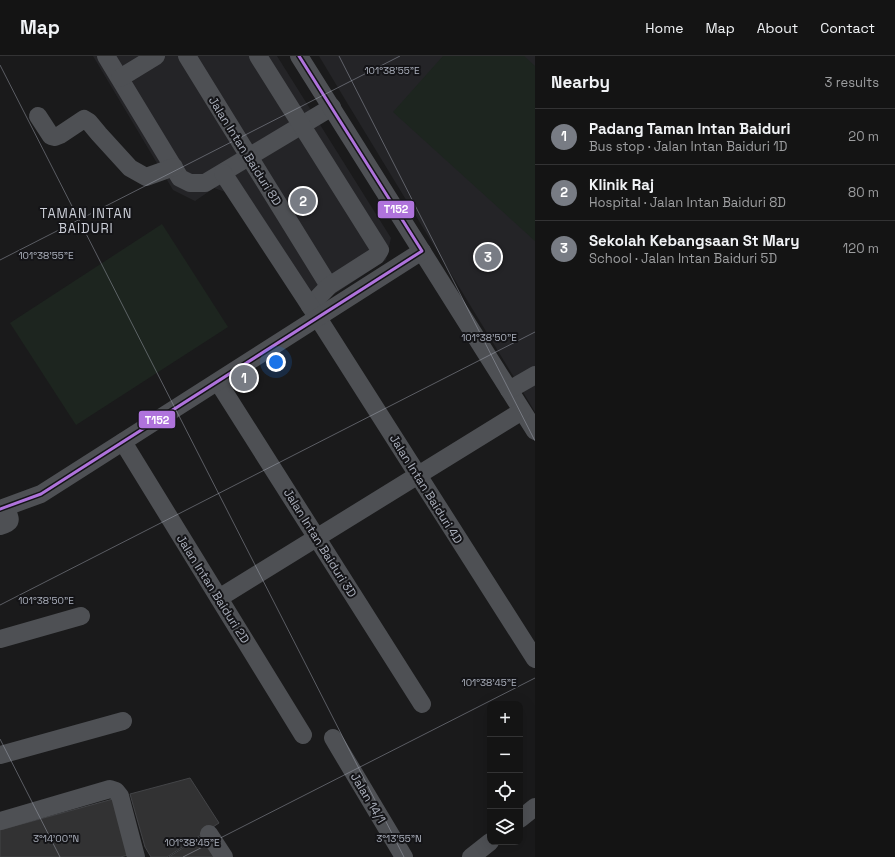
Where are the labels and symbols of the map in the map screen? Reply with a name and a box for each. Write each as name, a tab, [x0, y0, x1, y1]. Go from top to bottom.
text: 101°38'55"E	[364, 64, 420, 77]
street label: Jalan Intan Baiduri 8D	[205, 93, 285, 209]
pin: 2	[290, 186, 316, 216]
line badge: T152	[377, 200, 415, 219]
text: T152	[384, 202, 409, 216]
district label: TAMAN INTAN BAIDURI	[40, 205, 132, 237]
pin: 3	[475, 242, 501, 272]
text: 101°38'55"E	[18, 249, 74, 262]
text: 101°38'50"E	[461, 331, 517, 344]
your location	[266, 352, 286, 372]
pin: 1	[231, 363, 257, 393]
line badge: T152	[138, 410, 176, 429]
text: T152	[145, 413, 170, 427]
street label: Jalan Intan Baiduri 4D	[386, 431, 466, 547]
street label: Jalan Intan Baiduri 3D	[280, 486, 360, 601]
street label: Jalan Intan Baiduri 2D	[173, 532, 253, 647]
text: 101°38'50"E	[18, 594, 74, 607]
text: 101°38'45"E	[461, 676, 517, 689]
street label: Jalan 14/1	[347, 770, 389, 826]
text: 3°14'00"N	[33, 832, 79, 845]
text: 3°13'55"N	[376, 832, 422, 845]
text: 101°38'45"E	[164, 836, 220, 849]

